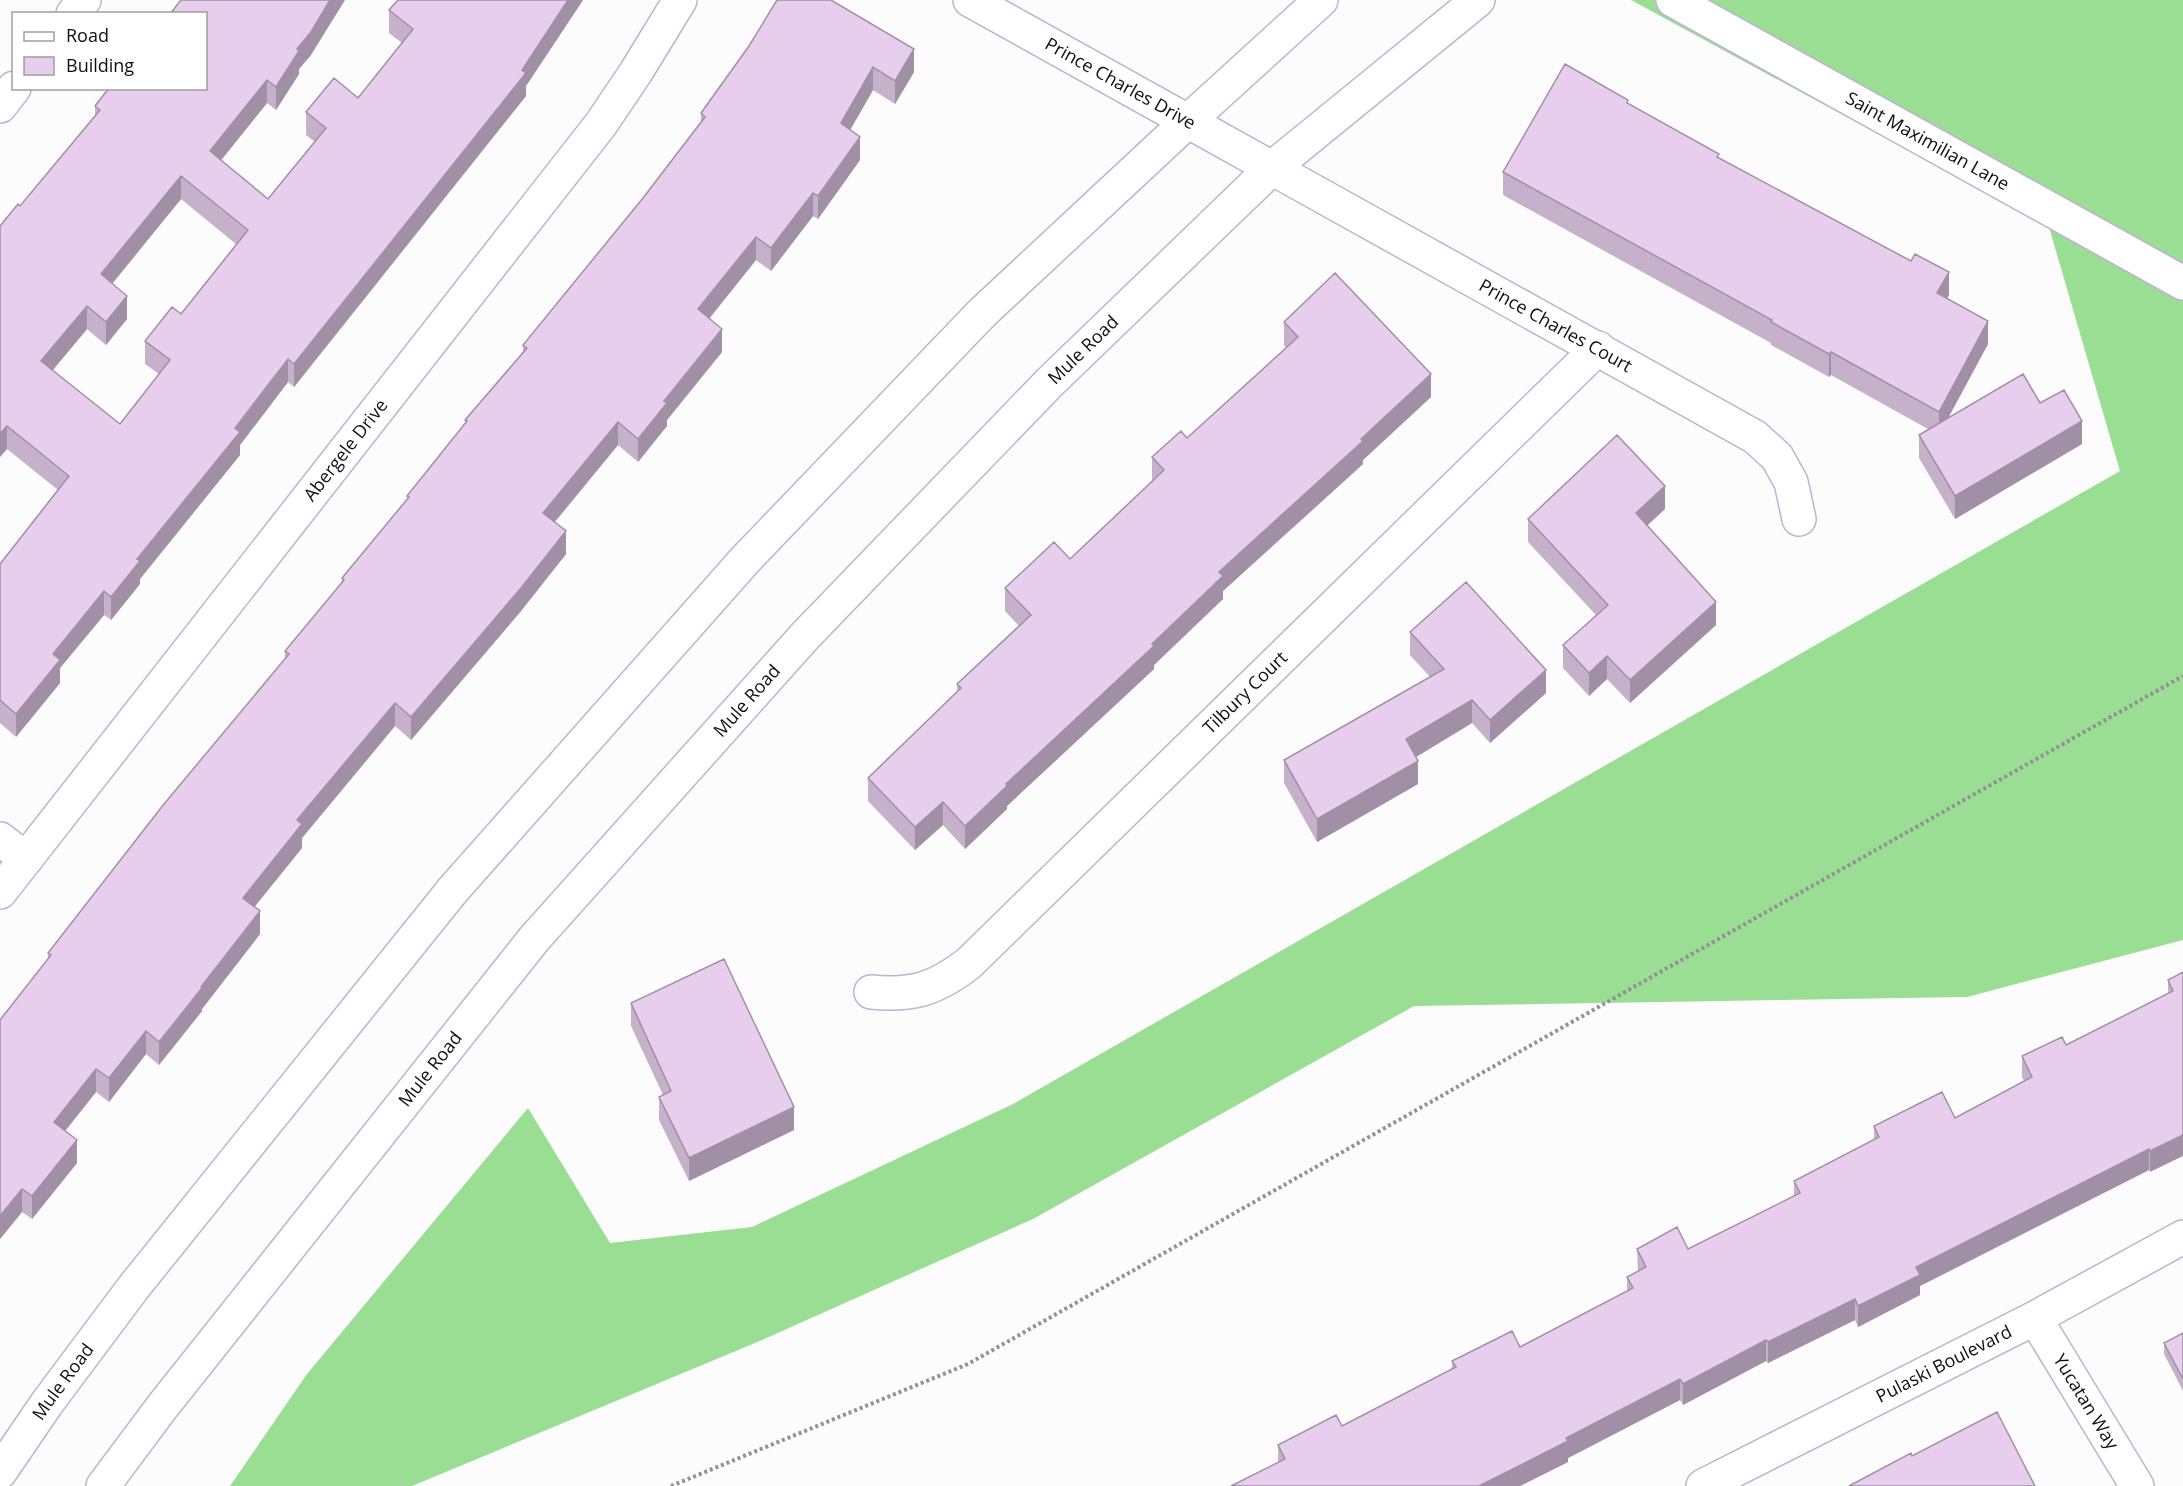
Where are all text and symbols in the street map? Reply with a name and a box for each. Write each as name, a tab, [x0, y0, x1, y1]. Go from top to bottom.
legend	[12, 12, 207, 90]
text: Road	[66, 23, 109, 47]
street label: Prince Charles Drive	[1041, 31, 1200, 134]
text: Building	[66, 53, 134, 77]
street label: Saint Maximilian Lane	[1842, 85, 2014, 195]
street label: Prince Charles Court	[1475, 273, 1637, 377]
street label: Mule Road	[1042, 310, 1123, 389]
street label: Abergele Drive	[298, 394, 392, 505]
street label: Tilbury Court	[1197, 645, 1292, 739]
street label: Mule Road	[707, 659, 785, 742]
street label: Mule Road	[392, 1026, 467, 1111]
street label: Pulaski Boulevard	[1871, 1319, 2015, 1408]
street label: Mule Road	[26, 1338, 99, 1424]
street label: Yucatan Way	[2049, 1349, 2125, 1454]

